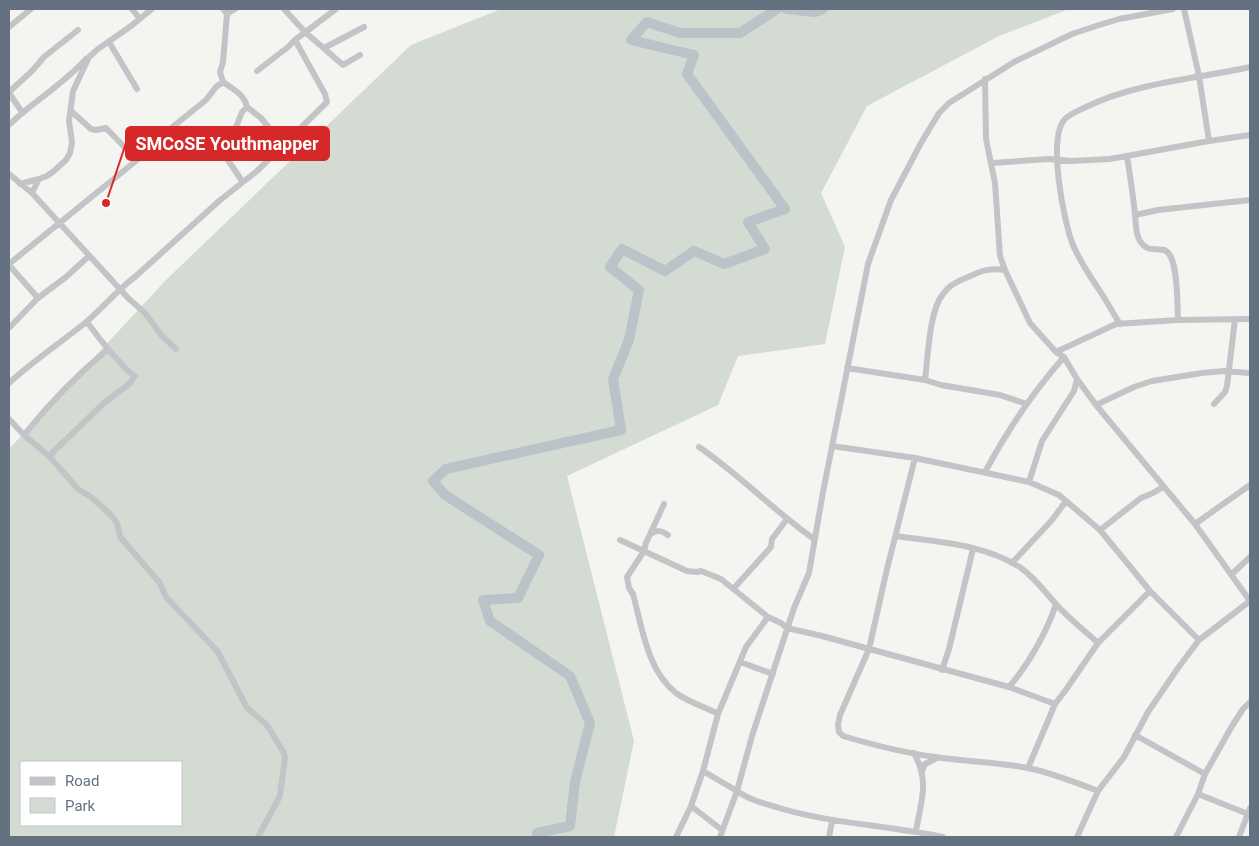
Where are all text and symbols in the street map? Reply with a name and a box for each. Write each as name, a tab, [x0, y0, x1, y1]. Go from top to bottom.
callout: SMCoSE Youthmapper	[126, 127, 329, 160]
text: SMCoSE Youthmapper	[135, 133, 319, 154]
legend	[20, 761, 182, 826]
text: Road	[65, 772, 99, 790]
text: Park	[65, 797, 96, 815]

